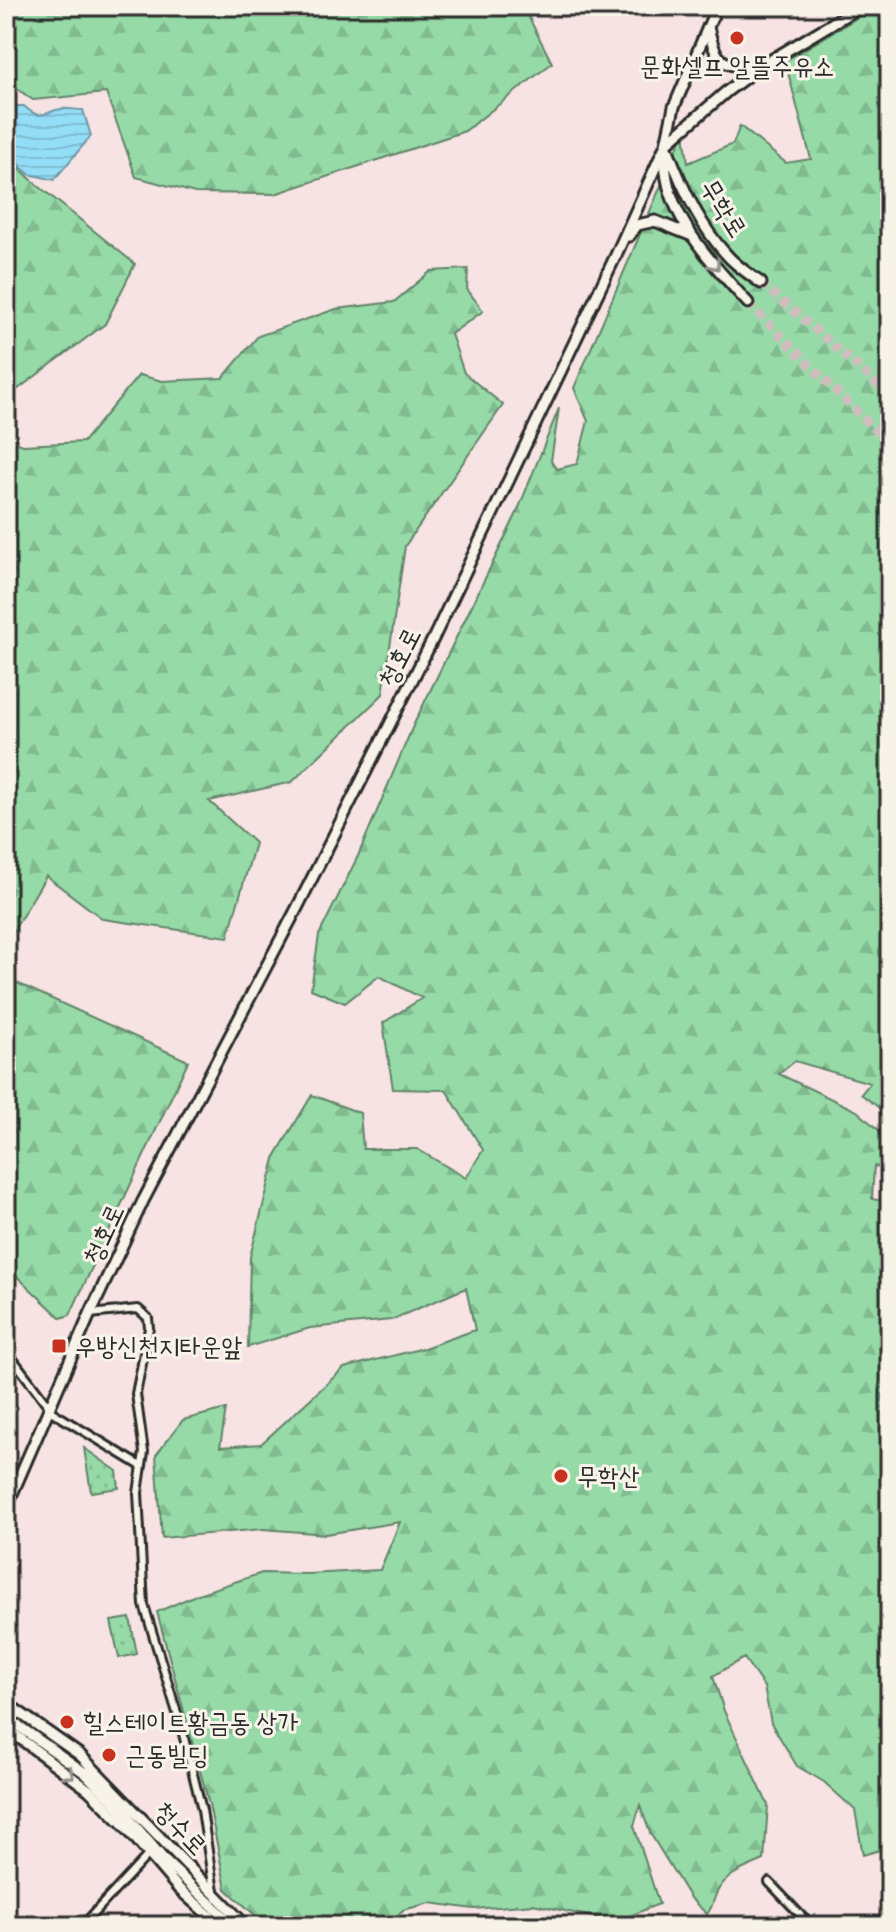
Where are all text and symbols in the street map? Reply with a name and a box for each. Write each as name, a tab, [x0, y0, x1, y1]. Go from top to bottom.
marker: 문화셀프 알뜰주유소	[728, 29, 746, 47]
place label: 문화셀프 알뜰주유소	[640, 55, 834, 86]
street label: 무학로	[690, 176, 750, 245]
one-way arrow	[705, 256, 720, 270]
street label: 청호로	[375, 624, 431, 694]
street label: 청호로	[80, 1201, 134, 1271]
place label: 우방신천지타운앞	[75, 1335, 242, 1366]
marker: 우방신천지타운앞	[50, 1337, 68, 1355]
place label: 무학산	[577, 1465, 640, 1496]
marker: 무학산	[552, 1467, 570, 1485]
place label: 힐스테이트황금동 상가	[83, 1710, 298, 1742]
marker: 힐스테이트황금동 상가	[58, 1713, 76, 1731]
place label: 근동빌딩	[125, 1744, 209, 1775]
marker: 근동빌딩	[100, 1746, 118, 1764]
one-way arrow	[60, 1765, 75, 1779]
street label: 청수로	[145, 1798, 210, 1865]

